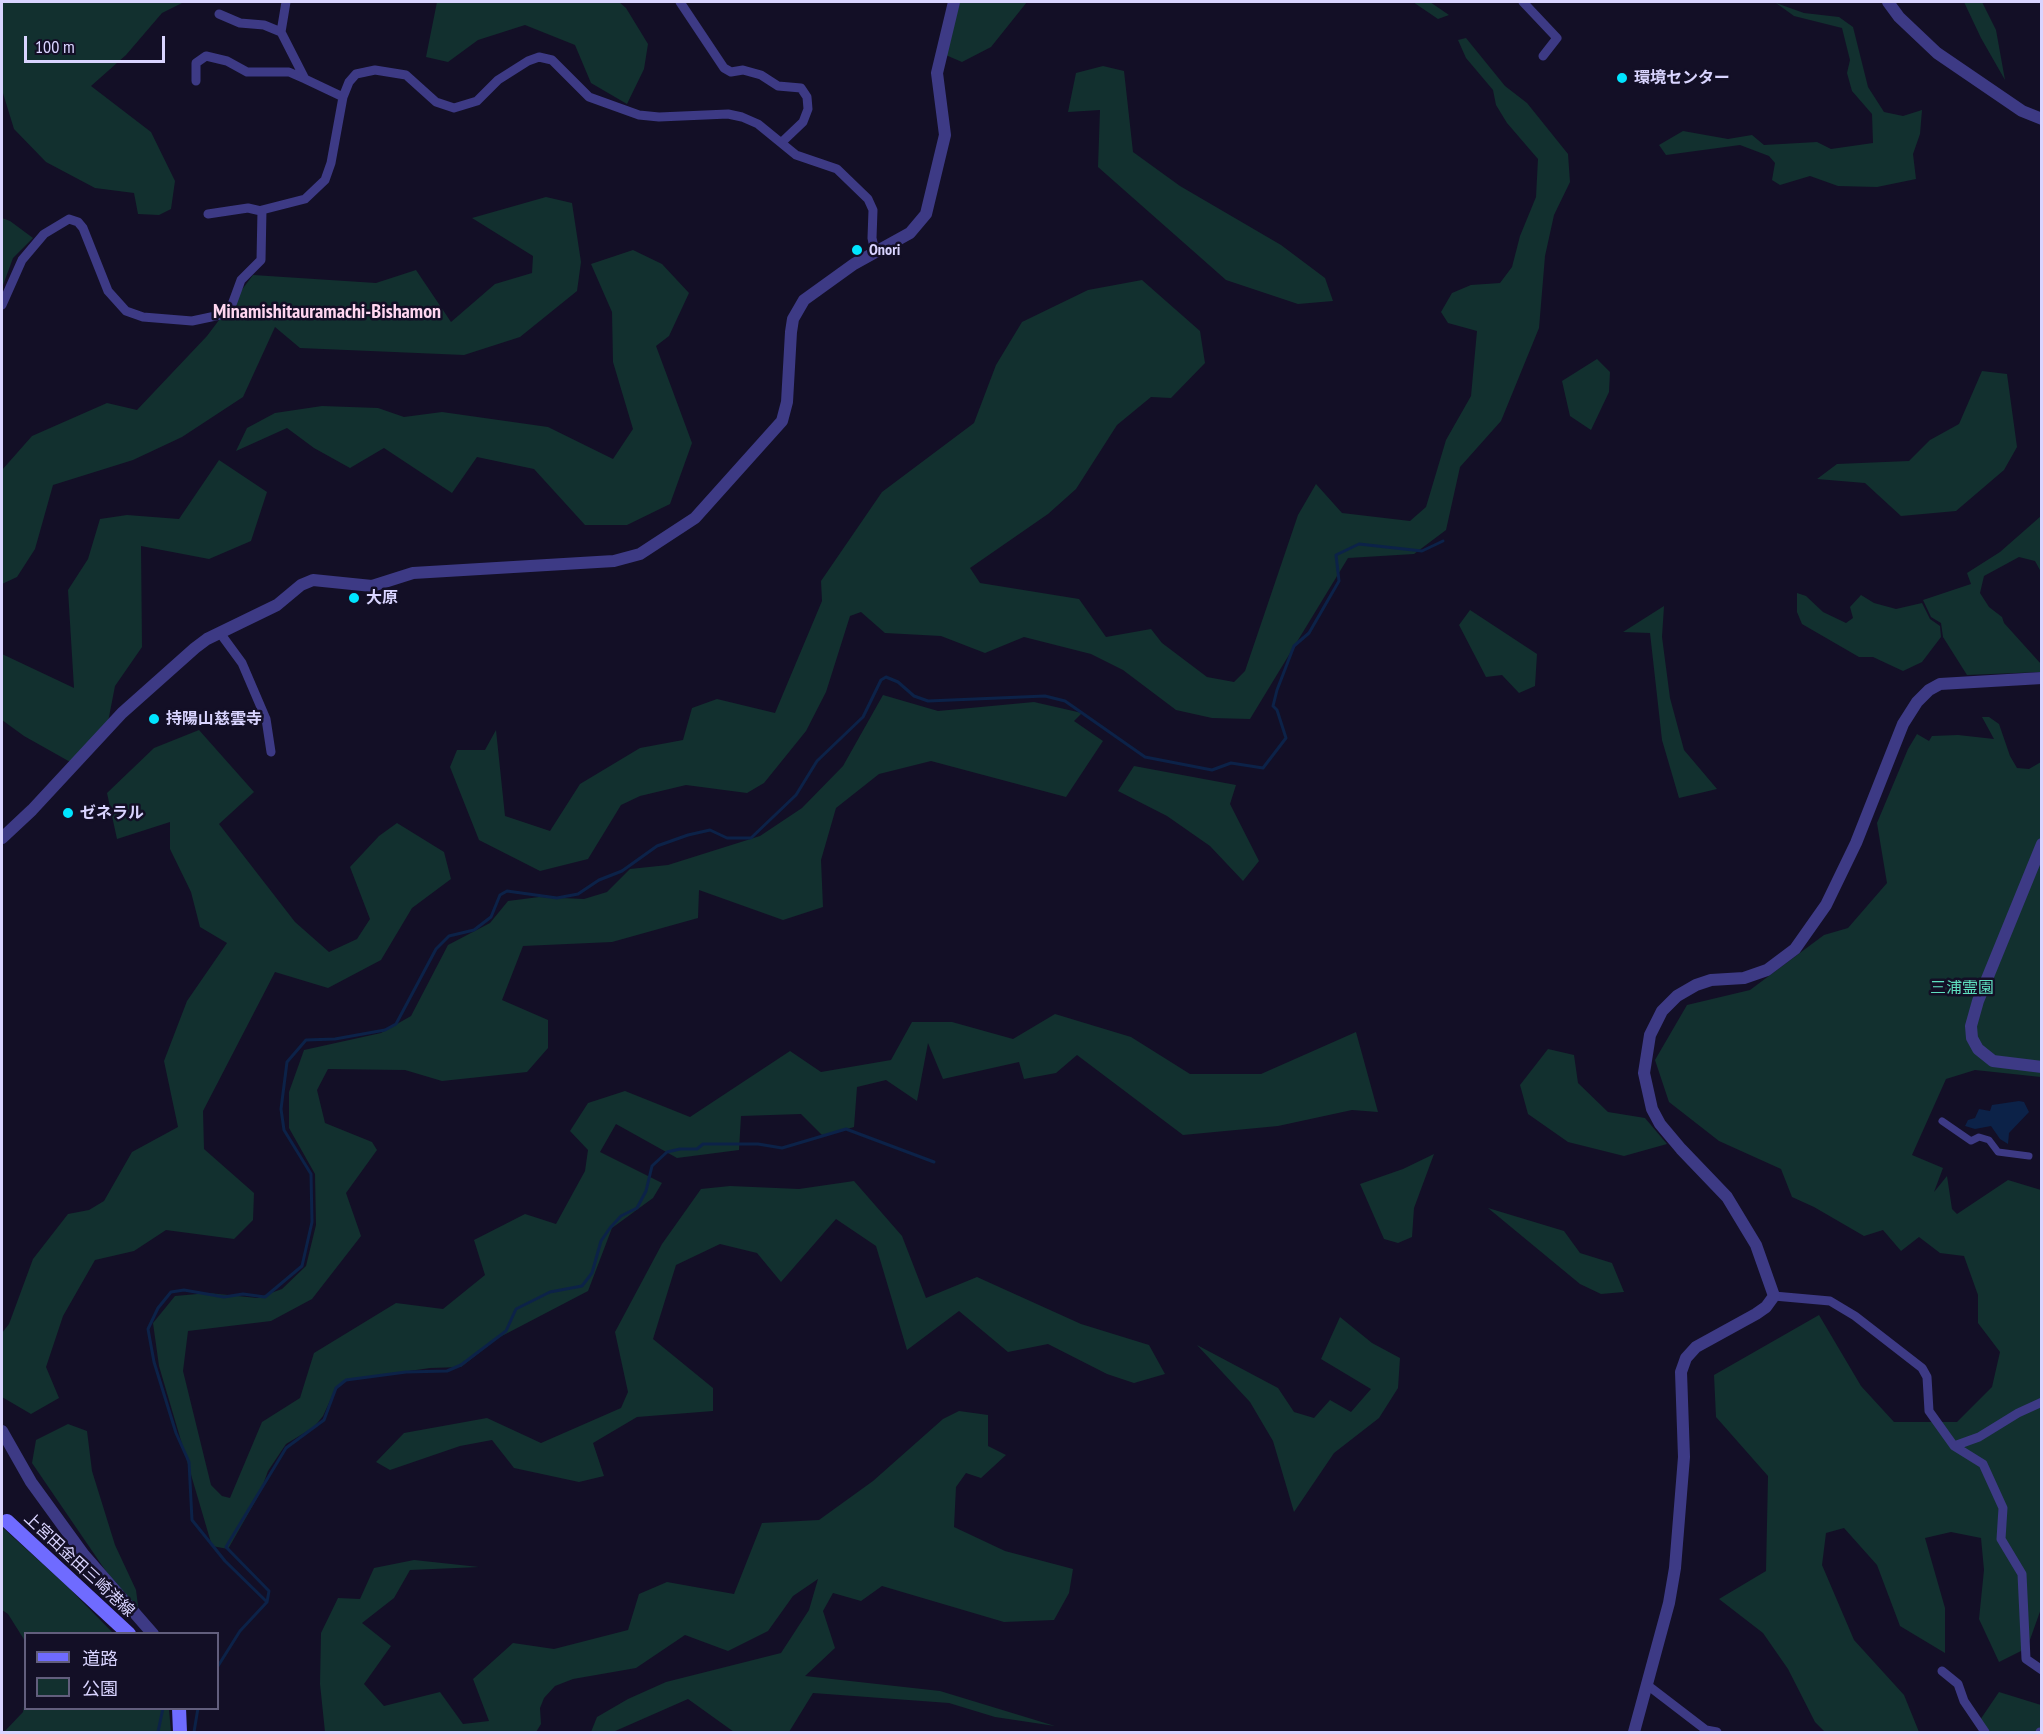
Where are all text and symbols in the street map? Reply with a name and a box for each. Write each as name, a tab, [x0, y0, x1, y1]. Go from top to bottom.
scale bar	[27, 24, 168, 62]
text: 100 m	[35, 35, 75, 58]
place label: 環境センター	[1634, 68, 1730, 88]
marker: 環境センター	[1615, 71, 1629, 85]
place label: Onori	[869, 240, 900, 260]
marker: Onori	[850, 243, 864, 257]
district label: Minamishitauramachi-Bishamon	[213, 300, 441, 324]
place label: 大原	[366, 588, 398, 608]
marker: 大原	[347, 591, 361, 605]
place label: 持陽山慈雲寺	[166, 709, 262, 729]
marker: 持陽山慈雲寺	[147, 712, 161, 726]
place label: ゼネラル	[80, 803, 144, 823]
marker: ゼネラル	[61, 806, 75, 820]
park label: 三浦霊園	[1930, 978, 1994, 998]
street label: 上宮田金田三崎港線	[20, 1509, 138, 1621]
legend	[24, 1632, 219, 1710]
text: 道路	[82, 1647, 118, 1670]
text: 公園	[82, 1677, 118, 1700]

